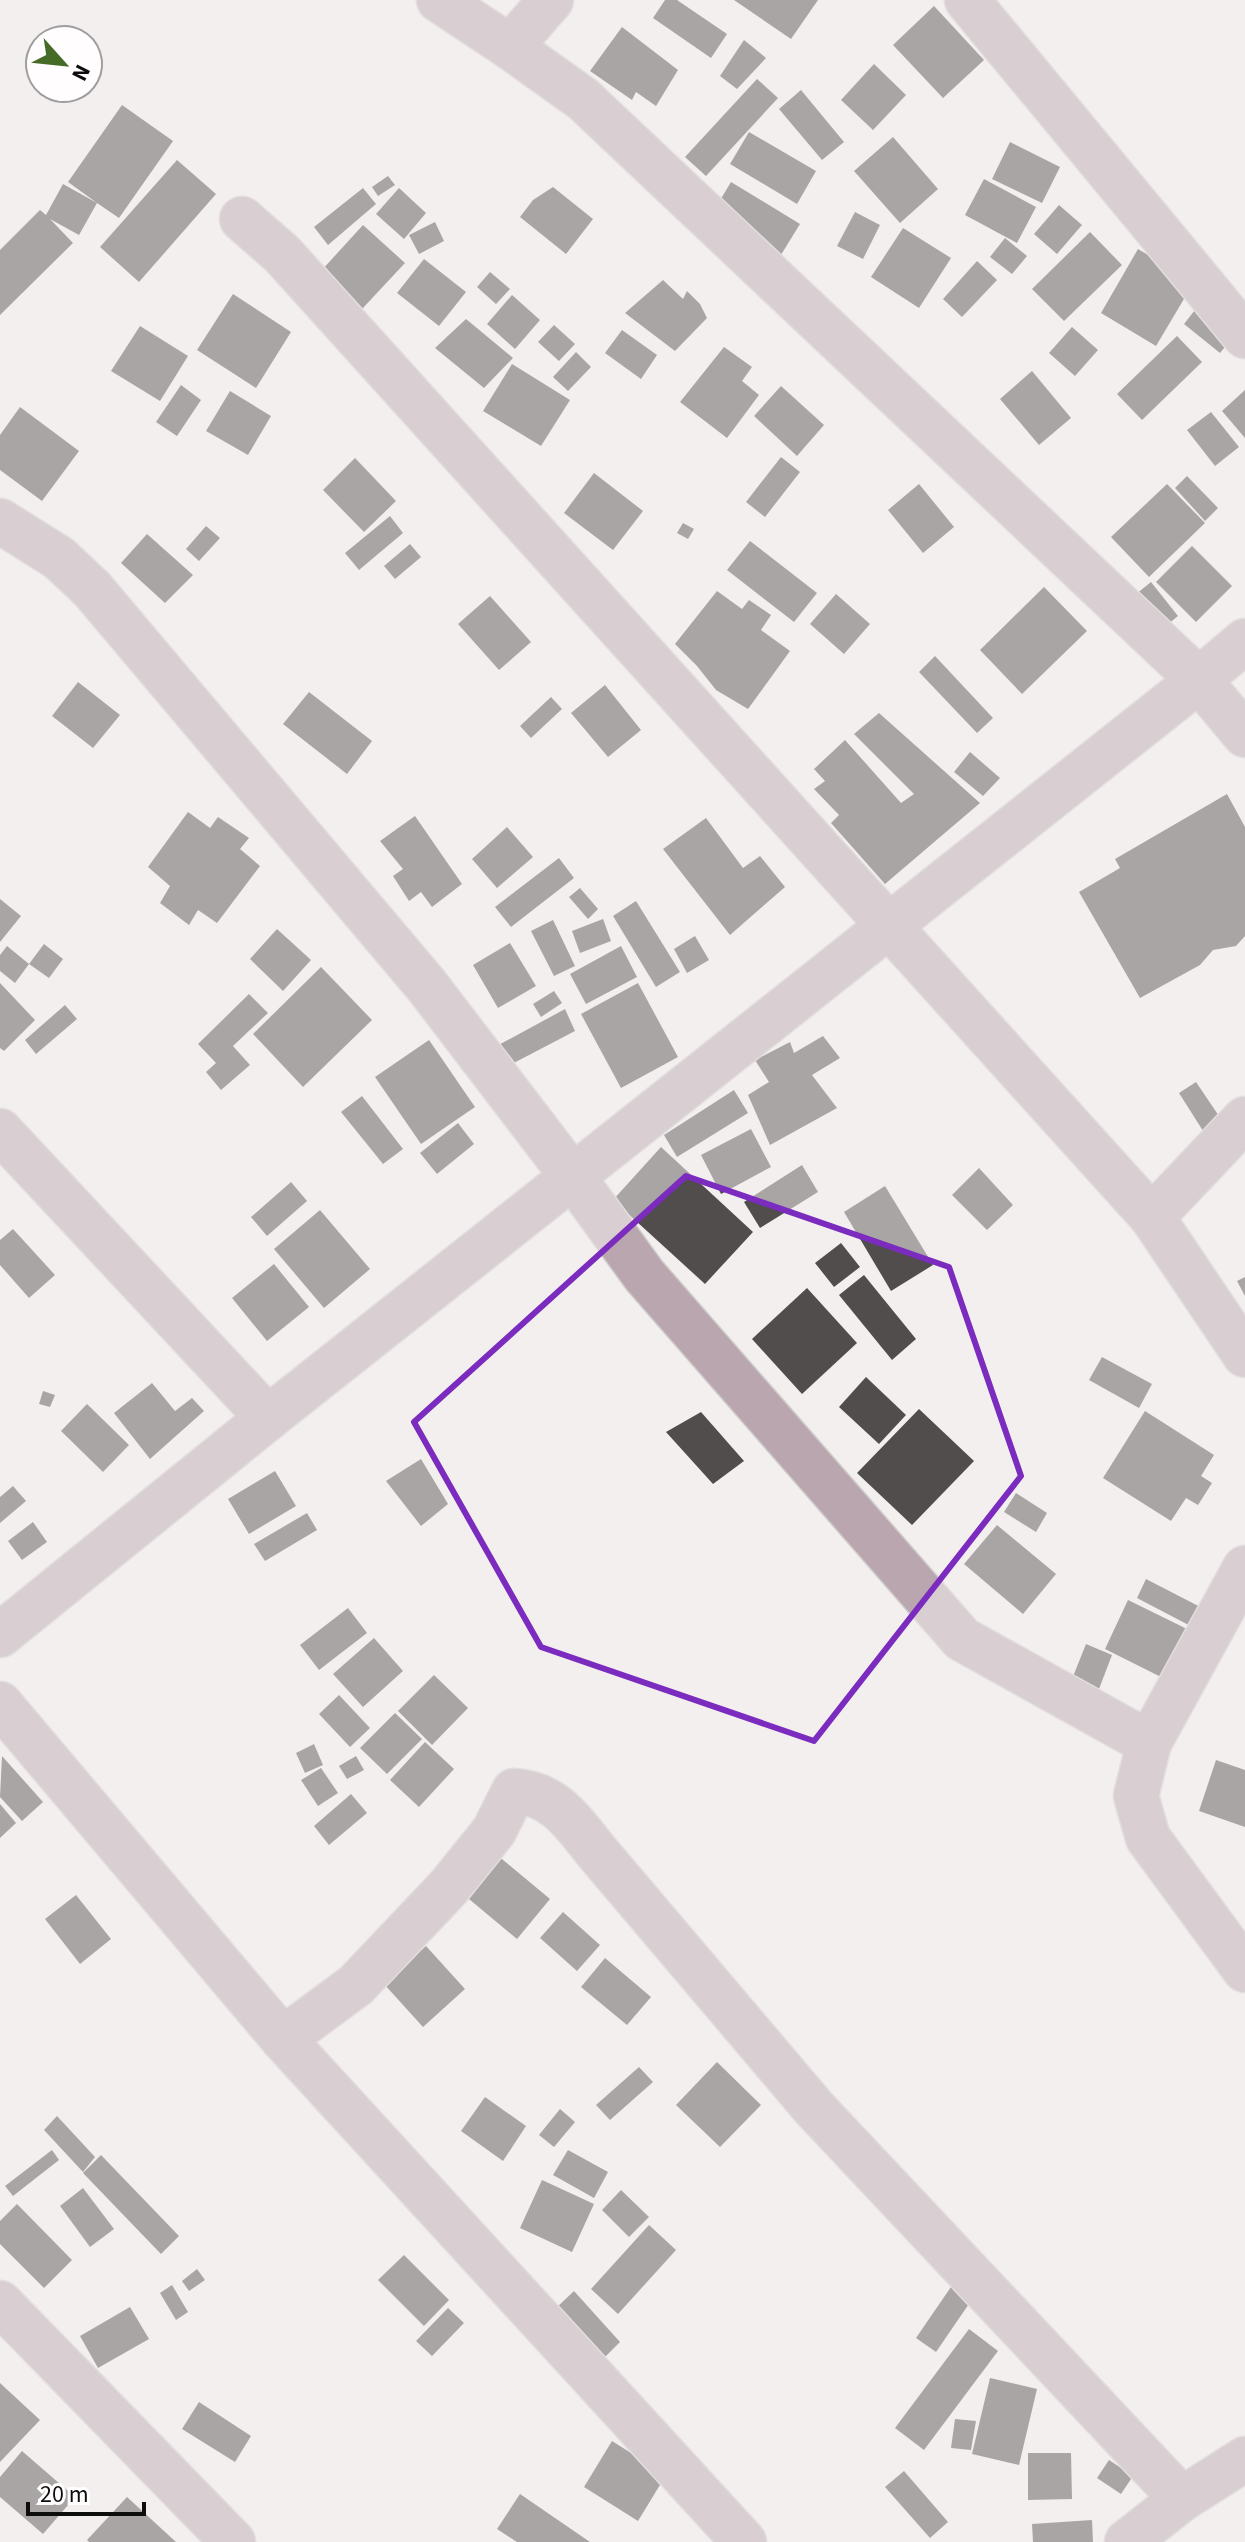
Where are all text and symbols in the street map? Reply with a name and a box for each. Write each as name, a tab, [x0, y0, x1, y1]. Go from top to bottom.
north arrow	[24, 24, 104, 104]
text: N	[63, 59, 99, 86]
scale bar	[28, 2466, 144, 2516]
text: 20 m	[40, 2477, 89, 2512]

